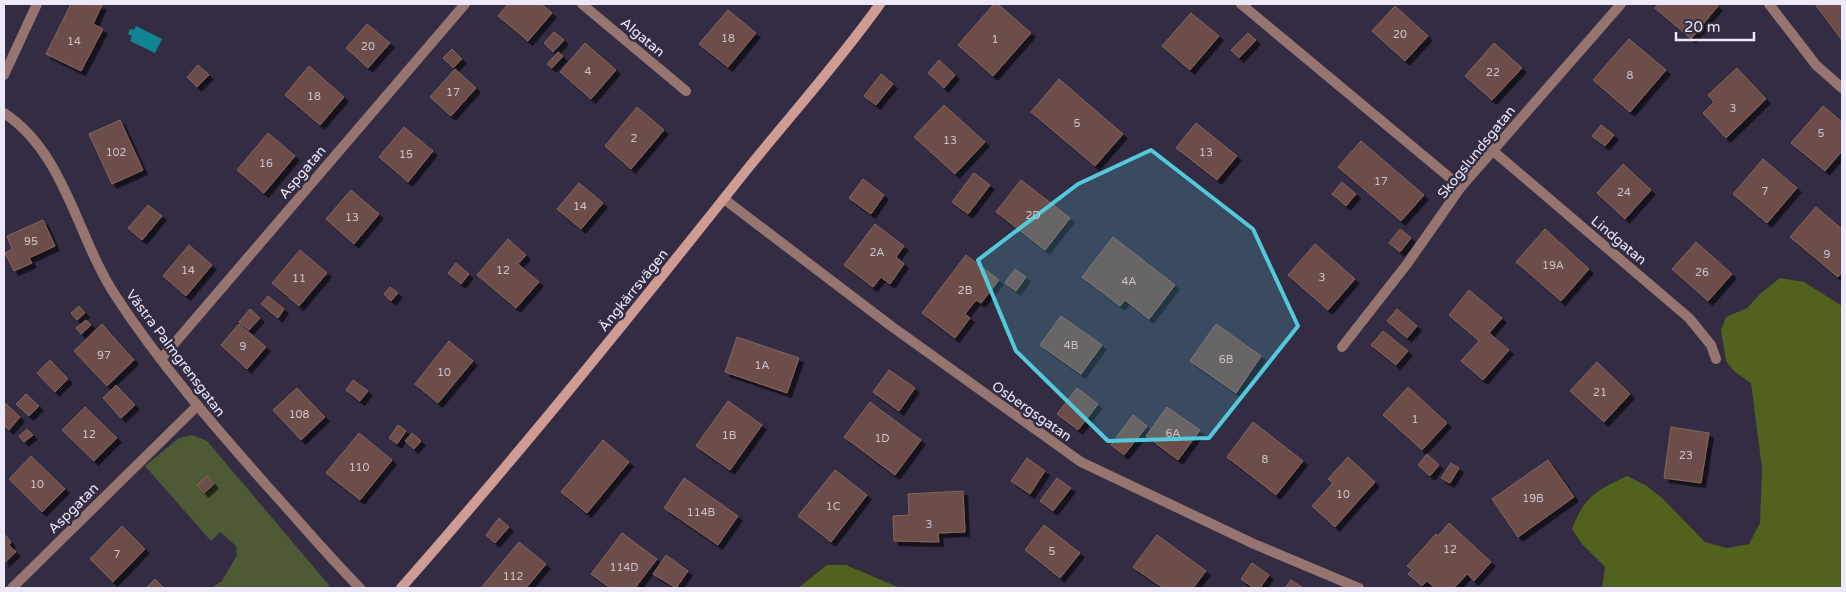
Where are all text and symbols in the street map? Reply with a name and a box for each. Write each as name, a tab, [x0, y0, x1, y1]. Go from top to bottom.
scale bar	[1676, 10, 1754, 42]
street label: Algatan	[617, 14, 668, 61]
text: 20 m	[1684, 18, 1721, 36]
house number: 20	[1393, 28, 1407, 41]
house number: 18	[721, 32, 735, 45]
house number: 1	[992, 33, 998, 46]
house number: 14	[67, 35, 81, 48]
house number: 20	[361, 40, 375, 53]
house number: 4	[585, 65, 592, 78]
house number: 22	[1486, 66, 1500, 79]
house number: 8	[1627, 69, 1634, 82]
house number: 17	[446, 86, 460, 99]
house number: 18	[307, 90, 321, 103]
street label: Skogslundsgatan	[1434, 102, 1519, 202]
house number: 3	[1730, 102, 1737, 115]
house number: 5	[1074, 117, 1081, 130]
house number: 5	[1818, 127, 1825, 140]
house number: 2	[631, 132, 638, 145]
house number: 13	[943, 134, 957, 147]
street label: Aspgatan	[275, 142, 330, 202]
house number: 102	[106, 146, 126, 159]
house number: 13	[1199, 146, 1213, 159]
house number: 15	[399, 148, 413, 161]
house number: 16	[259, 157, 273, 170]
house number: 17	[1374, 175, 1388, 188]
house number: 7	[1762, 185, 1769, 198]
house number: 24	[1617, 186, 1631, 199]
house number: 14	[573, 200, 587, 213]
house number: 2D	[1025, 209, 1041, 222]
house number: 13	[345, 211, 359, 224]
street label: Lindgatan	[1587, 212, 1650, 268]
house number: 95	[24, 235, 38, 248]
street label: Ängkärrsvägen	[595, 246, 672, 335]
house number: 2A	[869, 246, 885, 259]
house number: 9	[1824, 248, 1831, 261]
house number: 19A	[1542, 259, 1564, 272]
house number: 14	[181, 264, 195, 277]
house number: 12	[496, 264, 510, 277]
house number: 26	[1695, 266, 1709, 279]
house number: 3	[1319, 271, 1326, 284]
house number: 11	[292, 272, 306, 285]
house number: 4A	[1121, 275, 1137, 288]
house number: 2B	[958, 284, 973, 297]
street label: Västra Palmgrensgatan	[122, 287, 229, 420]
house number: 4B	[1064, 339, 1079, 352]
house number: 9	[240, 340, 247, 353]
house number: 97	[97, 349, 111, 362]
house number: 6B	[1219, 353, 1234, 366]
house number: 1A	[754, 359, 770, 372]
house number: 10	[437, 366, 451, 379]
street label: Osbergsgatan	[988, 378, 1075, 445]
house number: 21	[1593, 386, 1607, 399]
house number: 108	[289, 408, 309, 421]
house number: 1	[1412, 413, 1418, 426]
house number: 6A	[1165, 427, 1181, 440]
house number: 12	[82, 428, 96, 441]
house number: 1B	[722, 429, 737, 442]
house number: 1D	[874, 432, 890, 445]
house number: 23	[1679, 449, 1693, 462]
house number: 8	[1262, 453, 1269, 466]
house number: 110	[349, 461, 369, 474]
house number: 10	[30, 478, 44, 491]
street label: Aspgatan	[45, 480, 102, 537]
house number: 10	[1336, 488, 1350, 501]
house number: 19B	[1522, 492, 1544, 505]
house number: 1C	[826, 500, 841, 513]
house number: 114B	[687, 506, 716, 519]
house number: 3	[926, 518, 933, 531]
house number: 12	[1443, 543, 1457, 556]
house number: 5	[1049, 545, 1056, 558]
house number: 7	[114, 548, 121, 561]
house number: 114D	[610, 561, 639, 574]
house number: 112	[503, 570, 523, 583]

